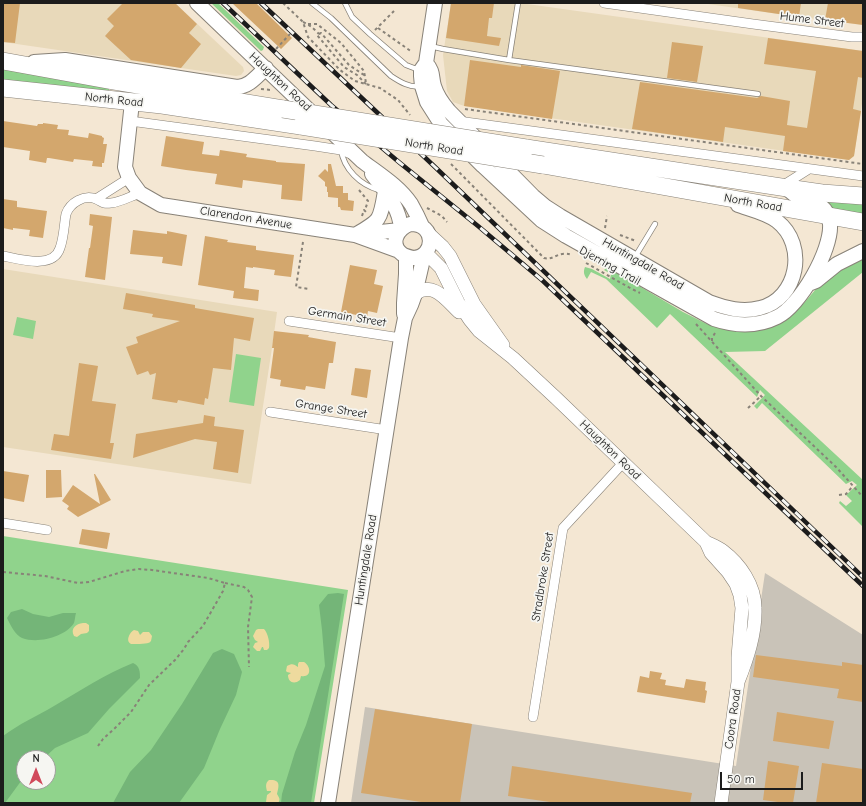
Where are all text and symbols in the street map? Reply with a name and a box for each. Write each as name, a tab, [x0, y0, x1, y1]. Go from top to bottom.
street label: Hume Street	[779, 9, 845, 31]
street label: Haughton Road	[246, 50, 314, 114]
street label: North Road	[84, 90, 144, 110]
street label: North Road	[404, 135, 464, 159]
street label: North Road	[723, 191, 783, 215]
street label: Clarendon Avenue	[199, 204, 293, 232]
street label: Huntingdale Road	[600, 235, 686, 293]
street label: Djerring Trail	[577, 243, 643, 289]
street label: Germain Street	[307, 304, 387, 330]
street label: Grange Street	[294, 396, 368, 422]
street label: Haughton Road	[576, 417, 644, 483]
street label: Huntingdale Road	[352, 514, 380, 606]
street label: Stradbroke Street	[529, 531, 557, 623]
street label: Coora Road	[722, 688, 744, 750]
north arrow	[16, 750, 56, 790]
text: N	[32, 752, 40, 765]
scale bar	[722, 764, 805, 790]
text: 50 m	[727, 772, 755, 786]

